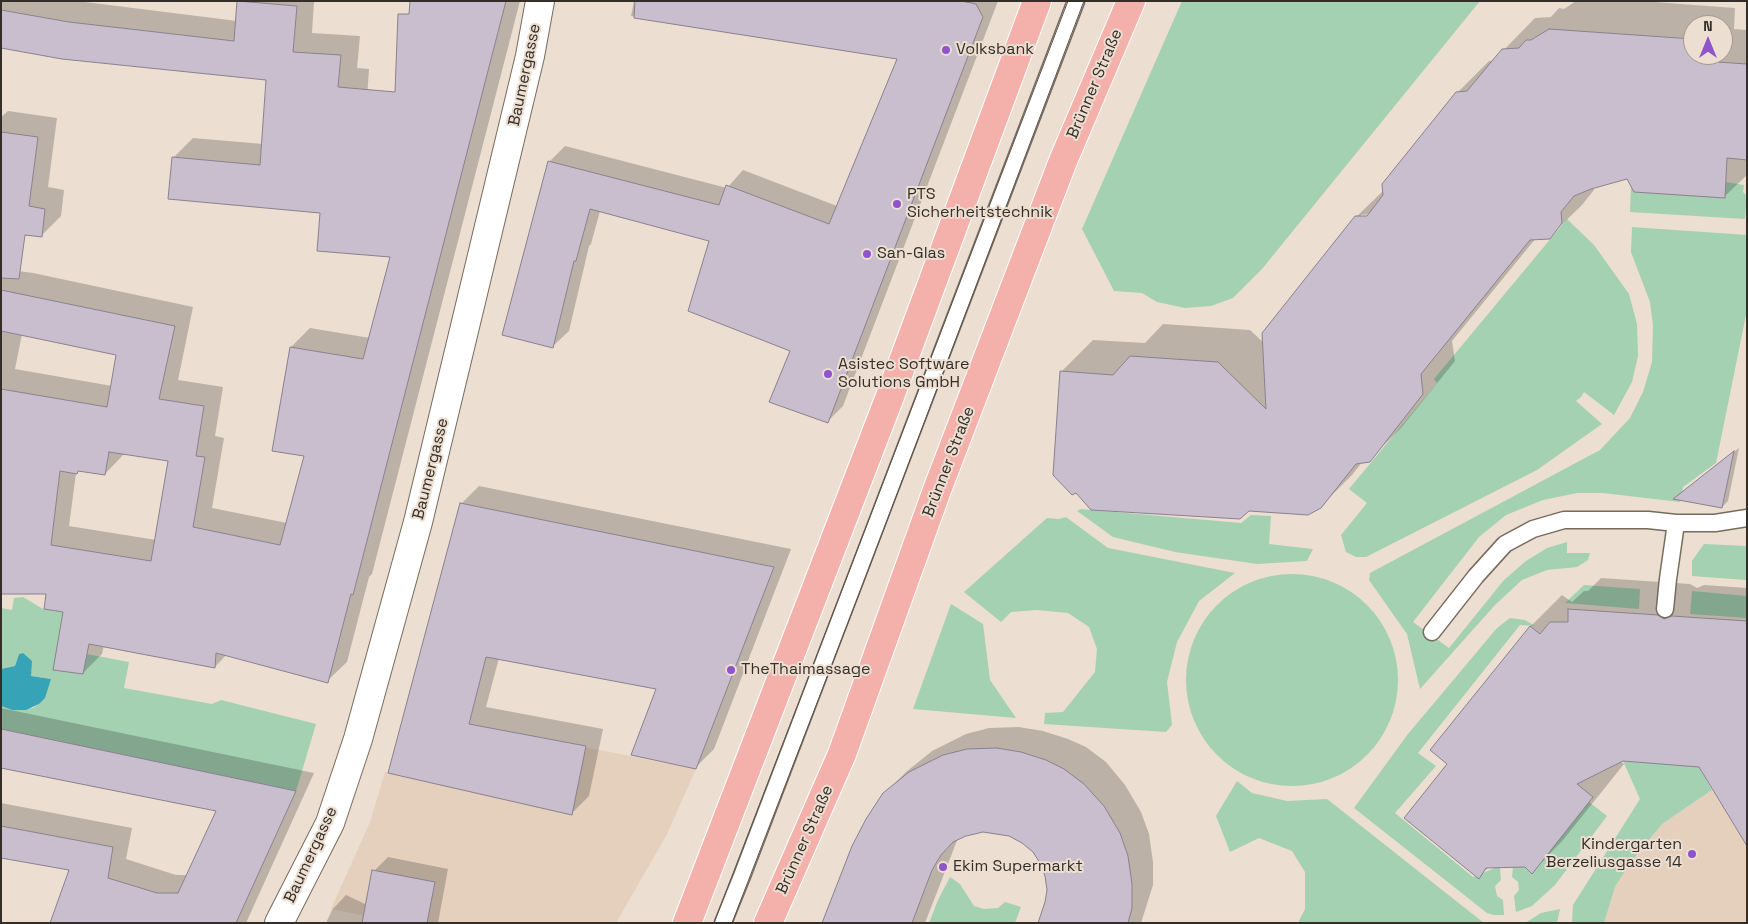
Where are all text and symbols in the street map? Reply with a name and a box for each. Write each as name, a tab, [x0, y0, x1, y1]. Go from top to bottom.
north arrow	[1683, 15, 1733, 65]
text: N	[1703, 17, 1713, 35]
street label: Baumergasse	[505, 22, 545, 128]
street label: Brünner Straße	[1063, 26, 1127, 142]
place label: Volksbank	[956, 40, 1034, 60]
marker: Volksbank	[940, 44, 952, 56]
place label: PTS Sicherheitstechnik	[907, 185, 1053, 223]
marker: PTS Sicherheitstechnik	[891, 198, 903, 210]
place label: San-Glas	[877, 244, 945, 264]
marker: San-Glas	[861, 248, 873, 260]
place label: Asistec Software Solutions GmbH	[838, 355, 970, 393]
marker: Asistec Software Solutions GmbH	[822, 368, 834, 380]
street label: Brünner Straße	[919, 404, 979, 520]
street label: Baumergasse	[409, 416, 453, 522]
place label: TheThaimassage	[741, 660, 870, 680]
marker: TheThaimassage	[725, 664, 737, 676]
street label: Brünner Straße	[772, 783, 838, 897]
street label: Baumergasse	[280, 804, 342, 906]
place label: Kindergarten Berzeliusgasse 14	[1546, 835, 1682, 873]
marker: Kindergarten Berzeliusgasse 14	[1686, 848, 1698, 860]
place label: Ekim Supermarkt	[953, 857, 1083, 877]
marker: Ekim Supermarkt	[937, 861, 949, 873]

